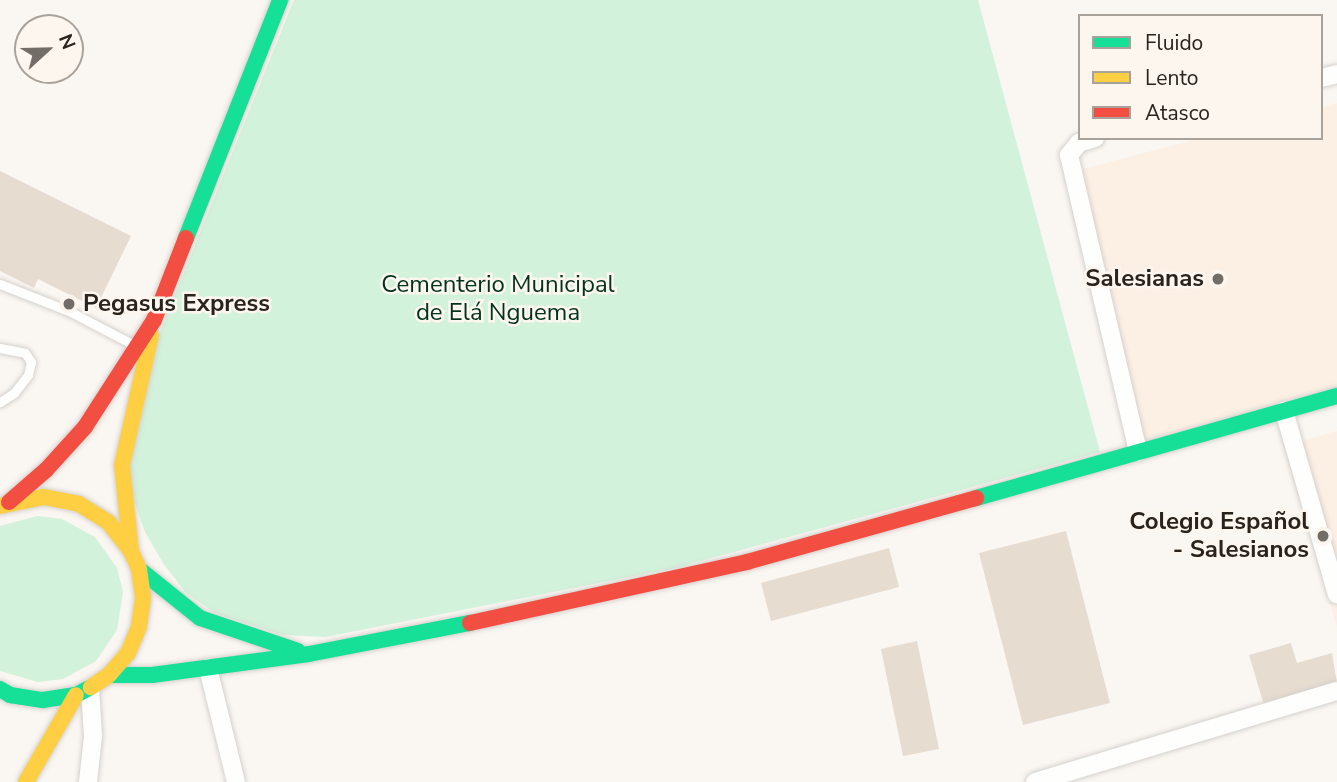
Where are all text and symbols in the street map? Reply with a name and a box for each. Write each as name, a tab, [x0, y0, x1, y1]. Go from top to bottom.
north arrow	[14, 14, 84, 84]
legend	[1078, 14, 1323, 140]
text: Fluido	[1145, 29, 1203, 57]
text: N	[52, 30, 81, 53]
text: Lento	[1145, 64, 1198, 92]
text: Atasco	[1145, 99, 1210, 127]
place label: Salesianas	[1085, 265, 1204, 293]
park label: Cementerio Municipal de Elá Nguema	[381, 271, 615, 327]
marker: Salesianas	[1210, 271, 1226, 287]
place label: Pegasus Express	[83, 290, 270, 318]
marker: Pegasus Express	[61, 296, 77, 312]
place label: Colegio Español - Salesianos	[1129, 508, 1309, 564]
marker: Colegio Español - Salesianos	[1315, 528, 1331, 544]

